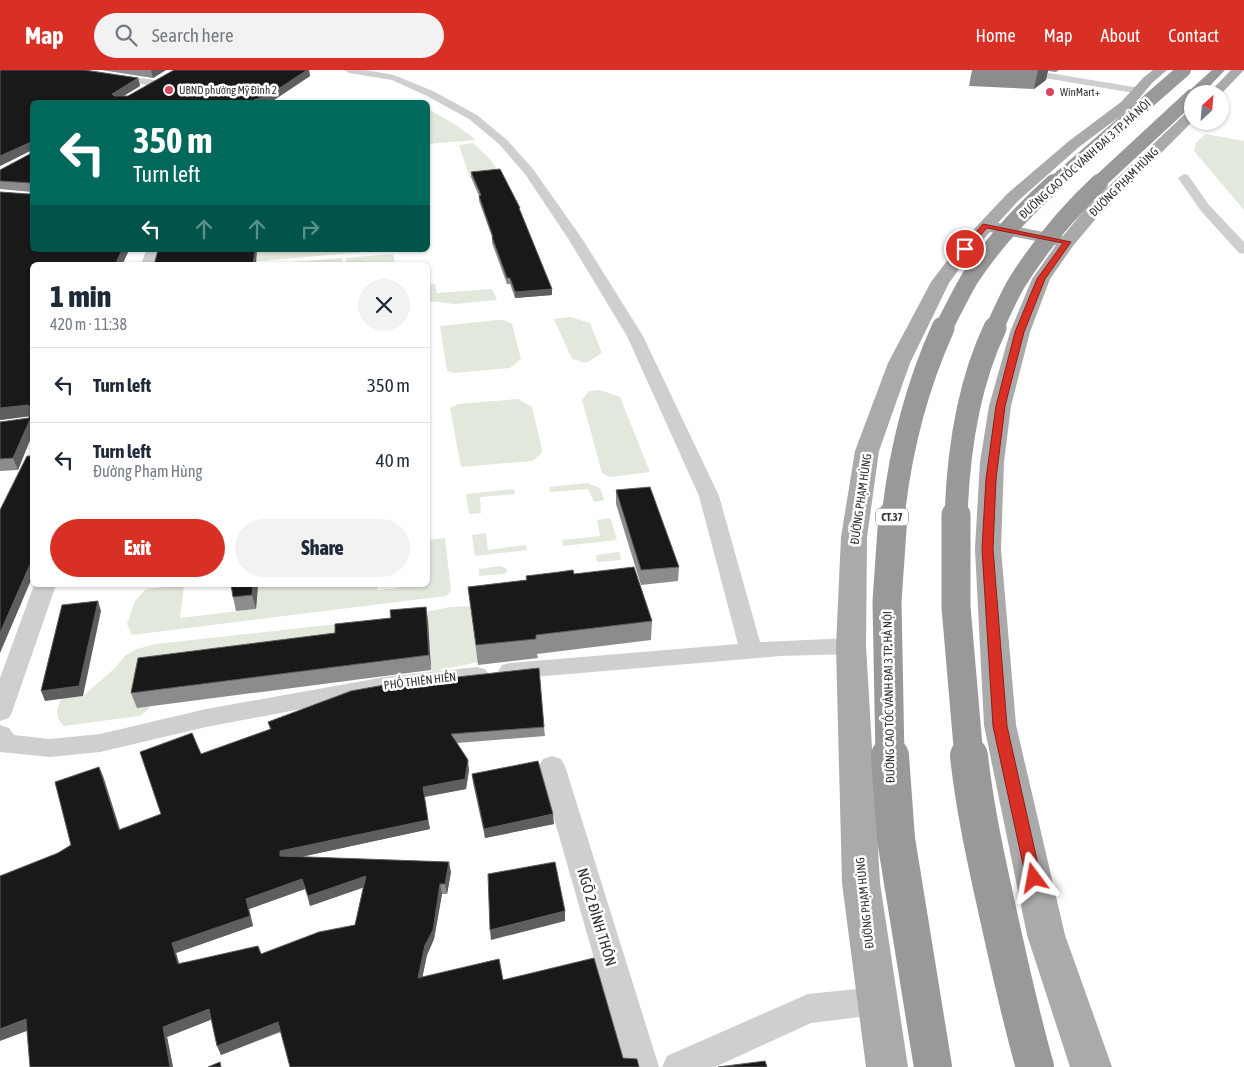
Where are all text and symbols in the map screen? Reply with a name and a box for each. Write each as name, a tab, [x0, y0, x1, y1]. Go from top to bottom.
search box	[94, 13, 444, 58]
icon: search	[112, 21, 140, 49]
text: Map	[25, 22, 64, 49]
text: Search here	[152, 24, 234, 46]
text: Home	[976, 25, 1016, 46]
text: Map	[1044, 25, 1073, 46]
text: About	[1101, 25, 1140, 46]
text: Contact	[1168, 25, 1219, 46]
marker: UBND phường Mỹ Đình 2	[163, 84, 175, 96]
place label: UBND phường Mỹ Đình 2	[179, 84, 277, 96]
north arrow	[1184, 85, 1229, 130]
map controls	[1184, 85, 1229, 130]
marker: WinMart+	[1044, 86, 1056, 98]
place label: WinMart+	[1060, 86, 1101, 98]
street label: ĐƯỜNG CAO TỐC VÀNH ĐAI 3 TP. HÀ NỘI	[1016, 96, 1154, 222]
icon: left	[50, 120, 115, 185]
text: 350 m	[133, 120, 212, 160]
street label: ĐƯỜNG PHẠM HÙNG	[1087, 145, 1161, 219]
text: Turn left	[133, 161, 200, 187]
icon: left	[137, 215, 165, 243]
icon: ahead	[190, 215, 218, 243]
icon: ahead	[243, 215, 271, 243]
icon: right	[296, 215, 324, 243]
pin	[944, 228, 986, 270]
icon: arrive	[951, 235, 979, 263]
text: 1 min	[50, 279, 111, 313]
button: close	[358, 279, 410, 331]
text: 420 m · 11:38	[50, 315, 127, 333]
icon: left	[50, 371, 78, 399]
text: Turn left	[93, 374, 151, 396]
text: 350 m	[367, 374, 410, 396]
text: Turn left	[93, 440, 151, 462]
icon: left	[50, 446, 78, 474]
text: 40 m	[376, 449, 410, 471]
street label: ĐƯỜNG PHẠM HÙNG	[848, 453, 874, 545]
text: Đường Phạm Hùng	[93, 462, 202, 480]
road number: CT.37	[876, 508, 908, 526]
button: Exit	[50, 519, 225, 577]
button: Share	[235, 519, 410, 577]
street label: ĐƯỜNG CAO TỐC VÀNH ĐAI 3 TP. HÀ NỘI	[881, 611, 897, 783]
street label: PHỐ THIÊN HIỀN	[383, 670, 457, 692]
position arrow	[1007, 851, 1059, 903]
street label: ĐƯỜNG PHẠM HÙNG	[853, 857, 877, 949]
street label: NGÕ 2 ĐÌNH THÔN	[574, 866, 620, 968]

